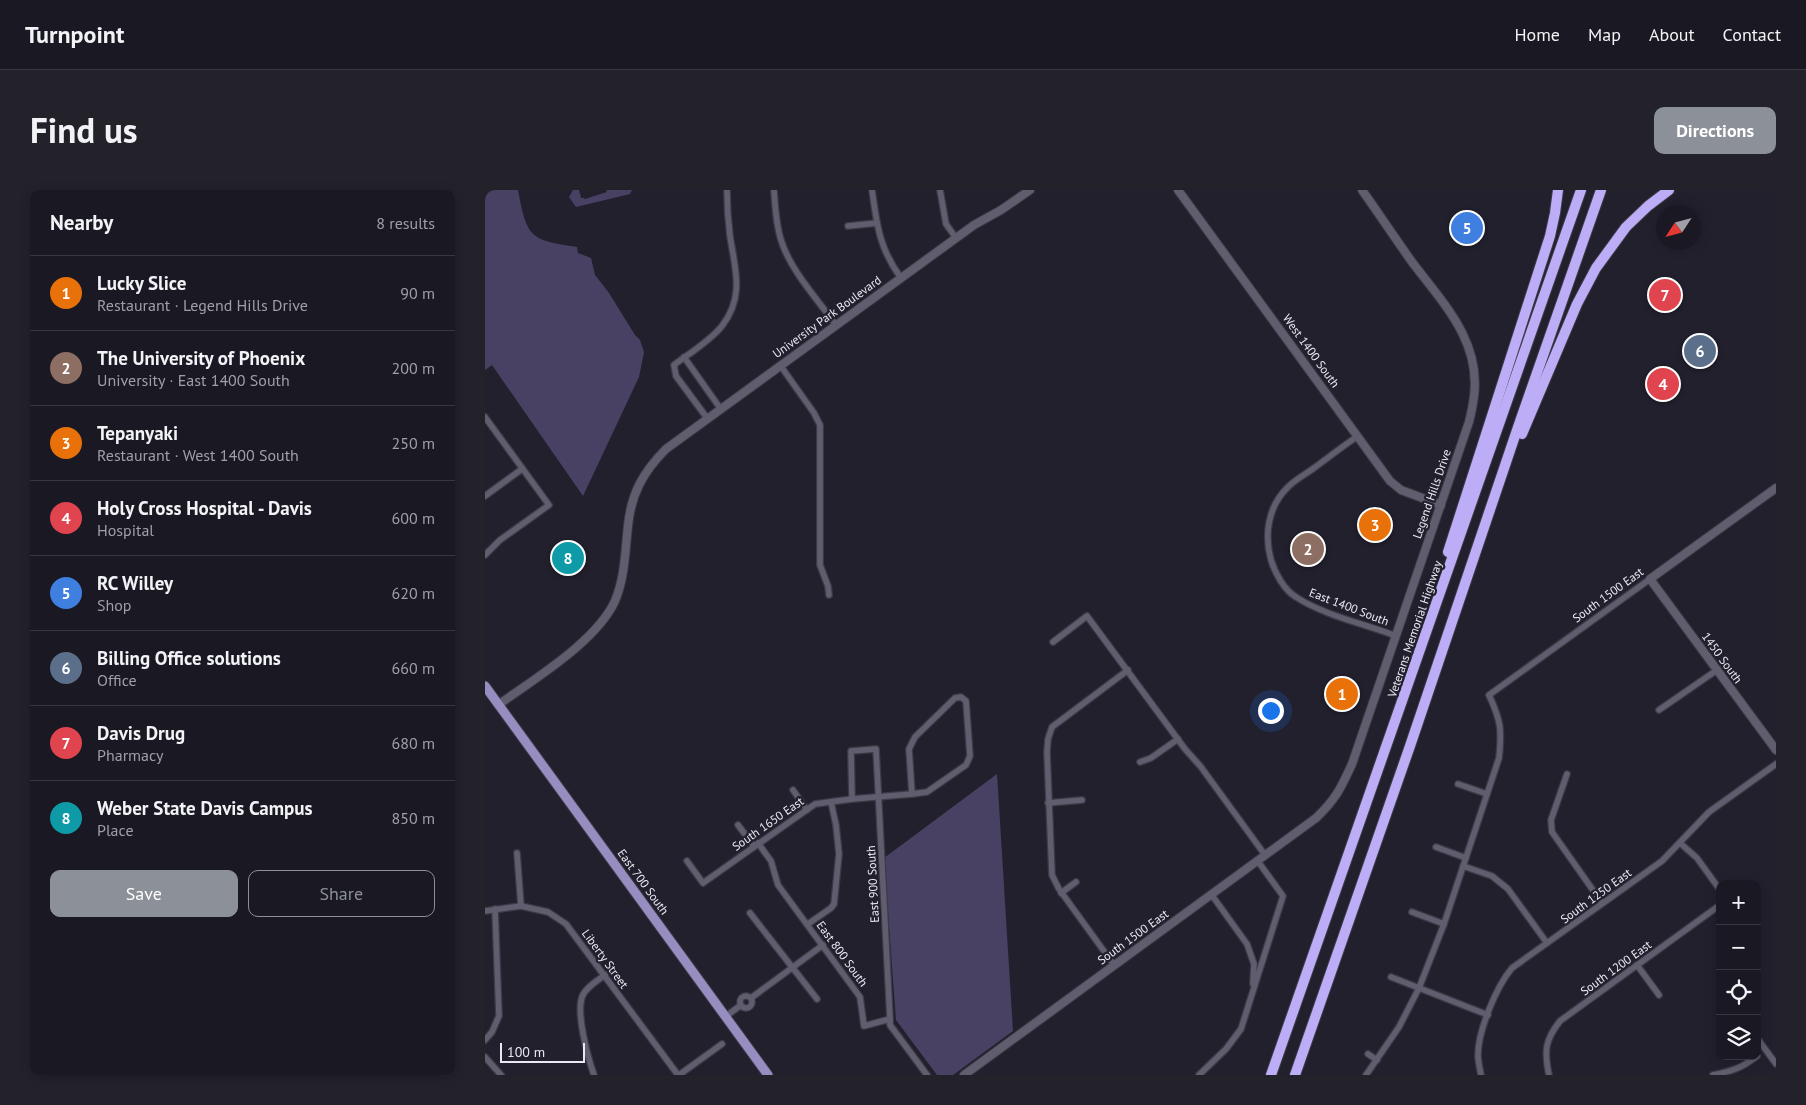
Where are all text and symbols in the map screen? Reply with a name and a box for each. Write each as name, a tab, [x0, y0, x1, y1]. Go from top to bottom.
text: Turnpoint	[25, 19, 124, 50]
text: Home	[1514, 23, 1560, 46]
text: Map	[1588, 23, 1621, 46]
text: About	[1649, 23, 1695, 46]
text: Contact	[1723, 23, 1781, 46]
text: Find us	[30, 107, 138, 153]
button: Directions	[1654, 107, 1776, 154]
north arrow	[1656, 205, 1701, 250]
text: Nearby	[50, 209, 113, 236]
pin: 5	[1451, 209, 1483, 247]
text: 8 results	[376, 213, 435, 233]
text: Lucky Slice	[97, 271, 186, 295]
street label: University Park Boulevard	[769, 272, 884, 361]
pin: 7	[1649, 276, 1681, 314]
text: 1	[61, 283, 71, 303]
text: 90 m	[400, 283, 435, 303]
text: Restaurant · Legend Hills Drive	[97, 295, 308, 315]
street label: West 1400 South	[1280, 311, 1343, 390]
pin: 6	[1684, 332, 1716, 370]
text: The University of Phoenix	[97, 346, 305, 370]
text: 2	[61, 358, 71, 378]
text: 200 m	[392, 358, 435, 378]
pin: 4	[1647, 365, 1679, 403]
text: University · East 1400 South	[97, 370, 290, 390]
text: Tepanyaki	[97, 421, 178, 445]
text: 3	[61, 433, 71, 453]
text: 250 m	[392, 433, 435, 453]
text: Restaurant · West 1400 South	[97, 445, 299, 465]
street label: Legend Hills Drive	[1409, 447, 1454, 541]
text: Holy Cross Hospital - Davis	[97, 496, 312, 520]
pin: 3	[1359, 506, 1391, 544]
text: 4	[61, 508, 71, 528]
text: 600 m	[392, 508, 435, 528]
text: Hospital	[97, 520, 154, 540]
pin: 2	[1292, 530, 1324, 568]
pin: 8	[552, 539, 584, 577]
street label: Veterans Memorial Highway	[1384, 558, 1445, 700]
street label: South 1500 East	[1569, 564, 1646, 625]
text: RC Willey	[97, 571, 173, 595]
text: 5	[61, 583, 71, 603]
text: 620 m	[392, 583, 435, 603]
street label: East 1400 South	[1307, 584, 1391, 629]
text: Shop	[97, 595, 131, 615]
street label: 1450 South	[1699, 629, 1746, 686]
text: Billing Office solutions	[97, 646, 281, 670]
text: 6	[61, 658, 71, 678]
text: 660 m	[392, 658, 435, 678]
text: Office	[97, 670, 137, 690]
pin: 1	[1326, 675, 1358, 713]
your location	[1258, 698, 1284, 724]
text: Davis Drug	[97, 721, 185, 745]
text: 7	[61, 733, 71, 753]
text: 680 m	[392, 733, 435, 753]
text: Pharmacy	[97, 745, 163, 765]
street label: South 1650 East	[729, 793, 806, 854]
text: Weber State Davis Campus	[97, 796, 313, 820]
text: 8	[61, 808, 71, 828]
text: 850 m	[392, 808, 435, 828]
text: Place	[97, 820, 134, 840]
street label: East 900 South	[863, 845, 882, 923]
street label: East 700 South	[615, 846, 672, 917]
street label: South 1250 East	[1557, 865, 1634, 926]
button: Save	[50, 870, 238, 917]
button: Share	[248, 870, 435, 917]
map controls	[1716, 880, 1761, 1060]
button: +	[1716, 880, 1761, 925]
street label: South 1500 East	[1094, 906, 1171, 967]
street label: East 800 South	[814, 918, 871, 989]
button: −	[1716, 925, 1761, 970]
street label: Liberty Street	[579, 926, 632, 991]
street label: South 1200 East	[1577, 937, 1654, 998]
button: locate	[1716, 970, 1761, 1015]
button: layers	[1716, 1015, 1761, 1060]
scale bar	[500, 1040, 585, 1063]
text: 100 m	[507, 1043, 545, 1061]

